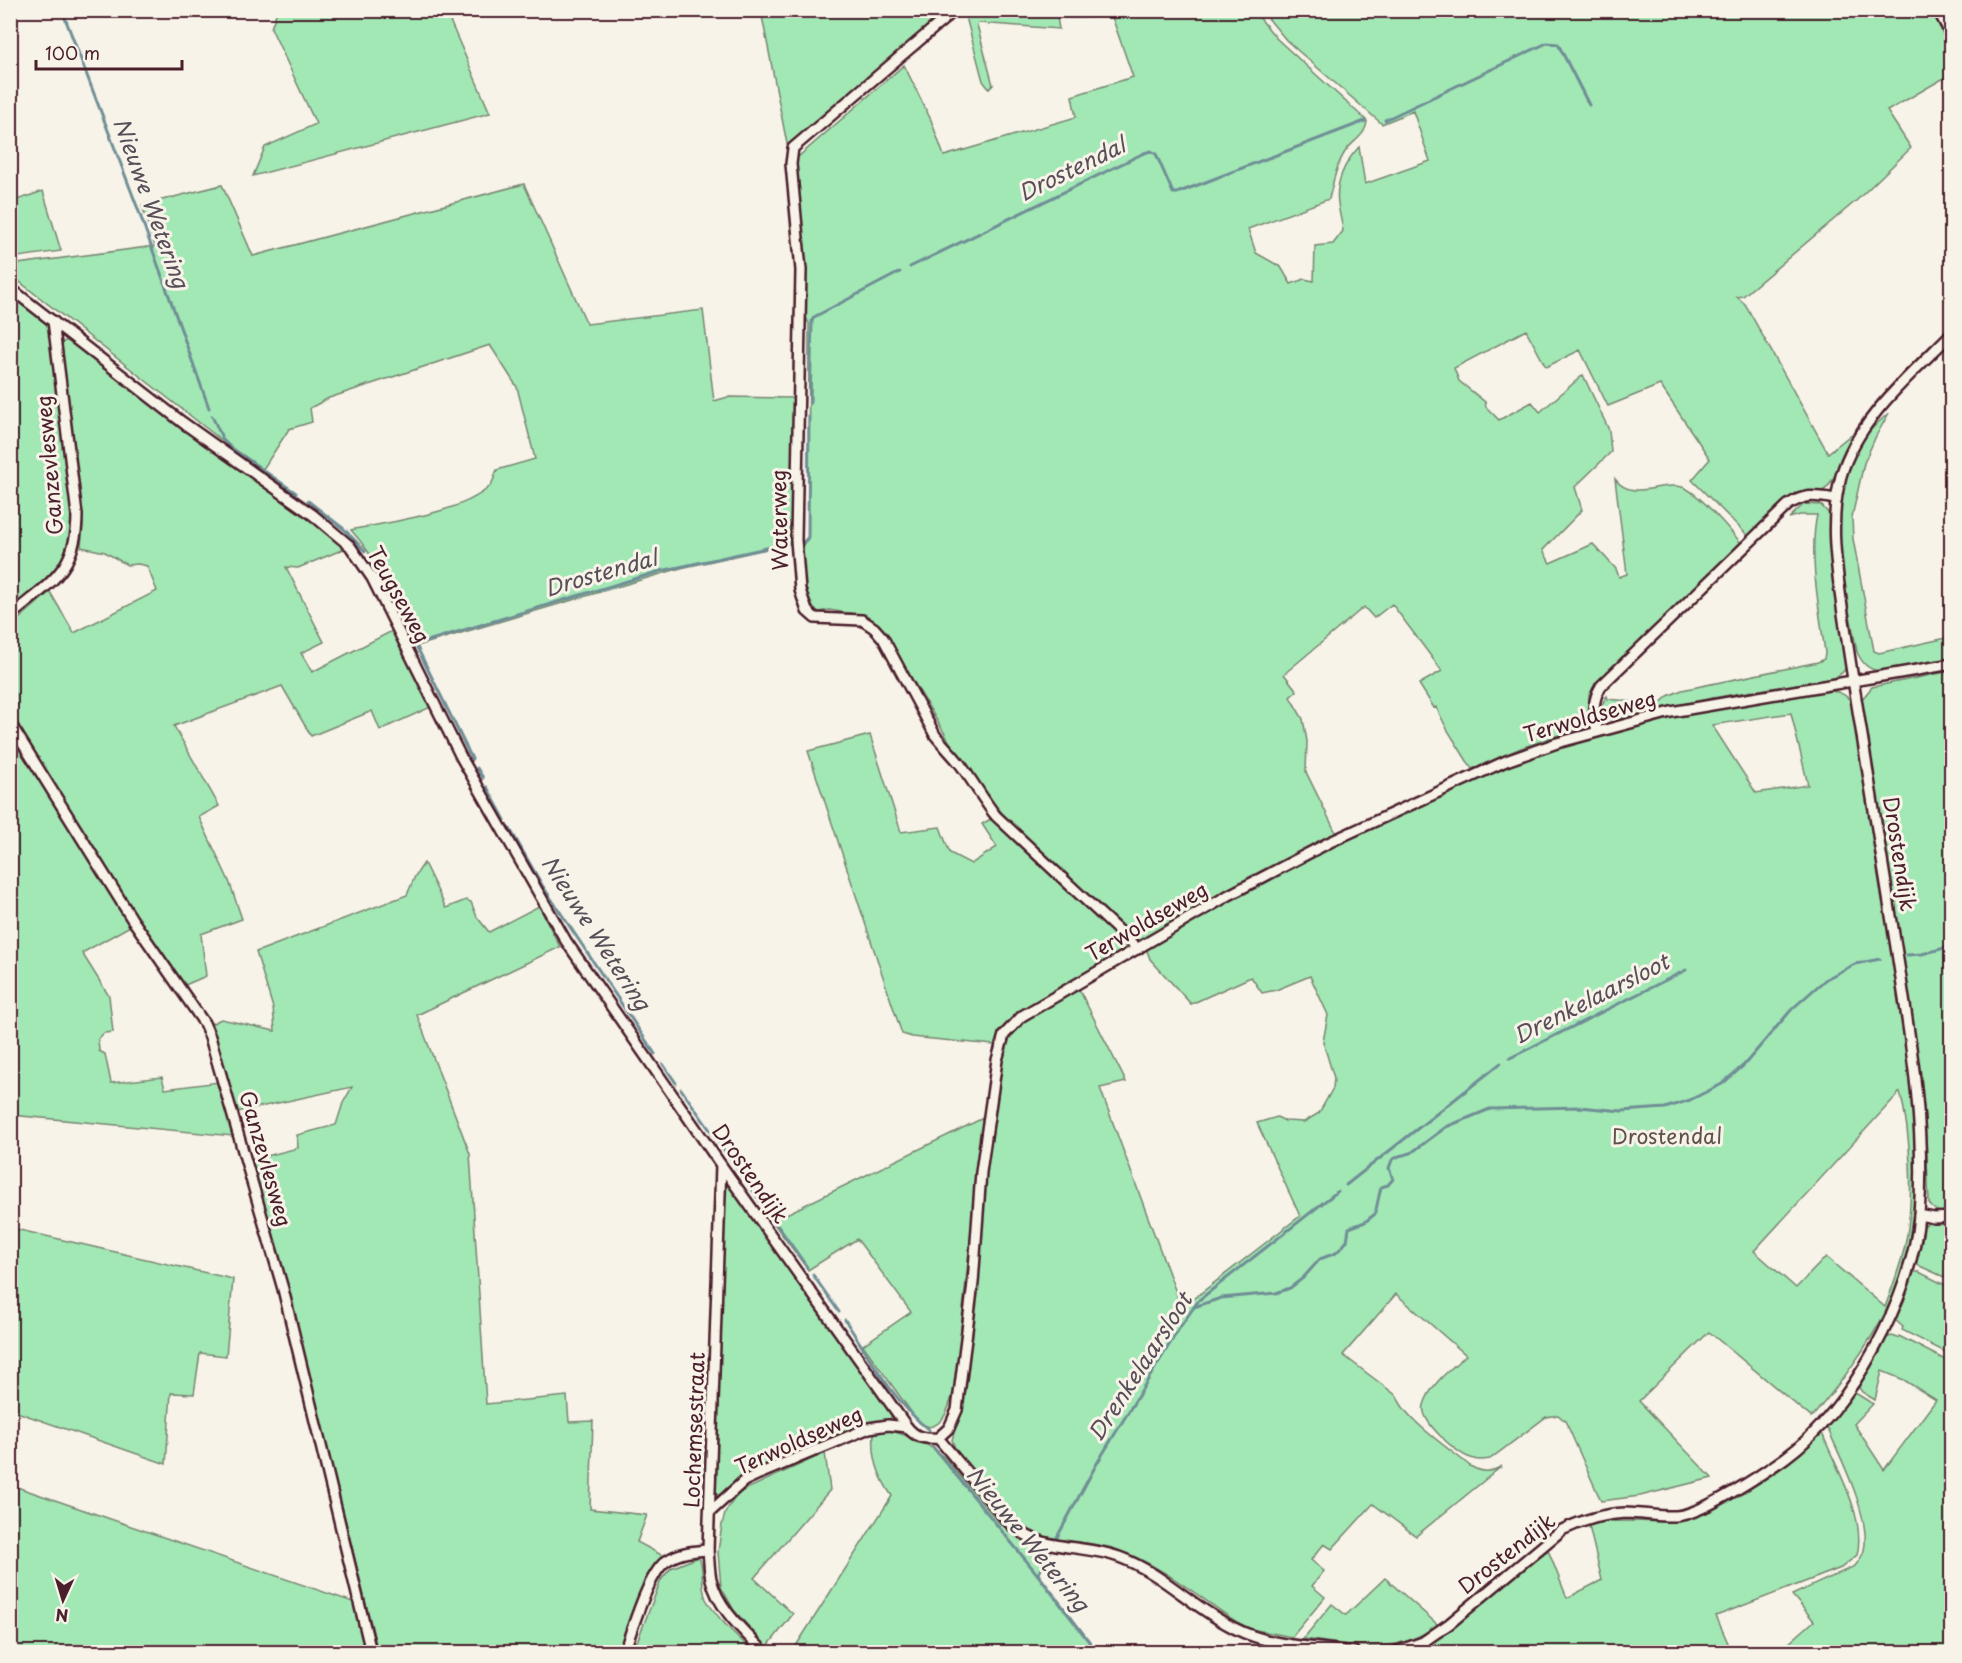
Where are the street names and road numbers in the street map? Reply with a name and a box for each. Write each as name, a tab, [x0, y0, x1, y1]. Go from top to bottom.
street label: Ganzevlesweg	[26, 394, 70, 536]
street label: Waterweg	[761, 469, 795, 571]
street label: Teugseweg	[360, 540, 440, 649]
street label: Terwoldseweg	[1519, 681, 1660, 749]
street label: Drostendijk	[1876, 794, 1926, 913]
street label: Terwoldseweg	[1079, 872, 1213, 968]
street label: Ganzevlesweg	[232, 1087, 302, 1230]
street label: Drostendijk	[705, 1116, 798, 1229]
street label: Lochemsestraat	[674, 1351, 712, 1508]
street label: Terwoldseweg	[729, 1397, 867, 1482]
street label: Drostendijk	[1450, 1504, 1561, 1601]

